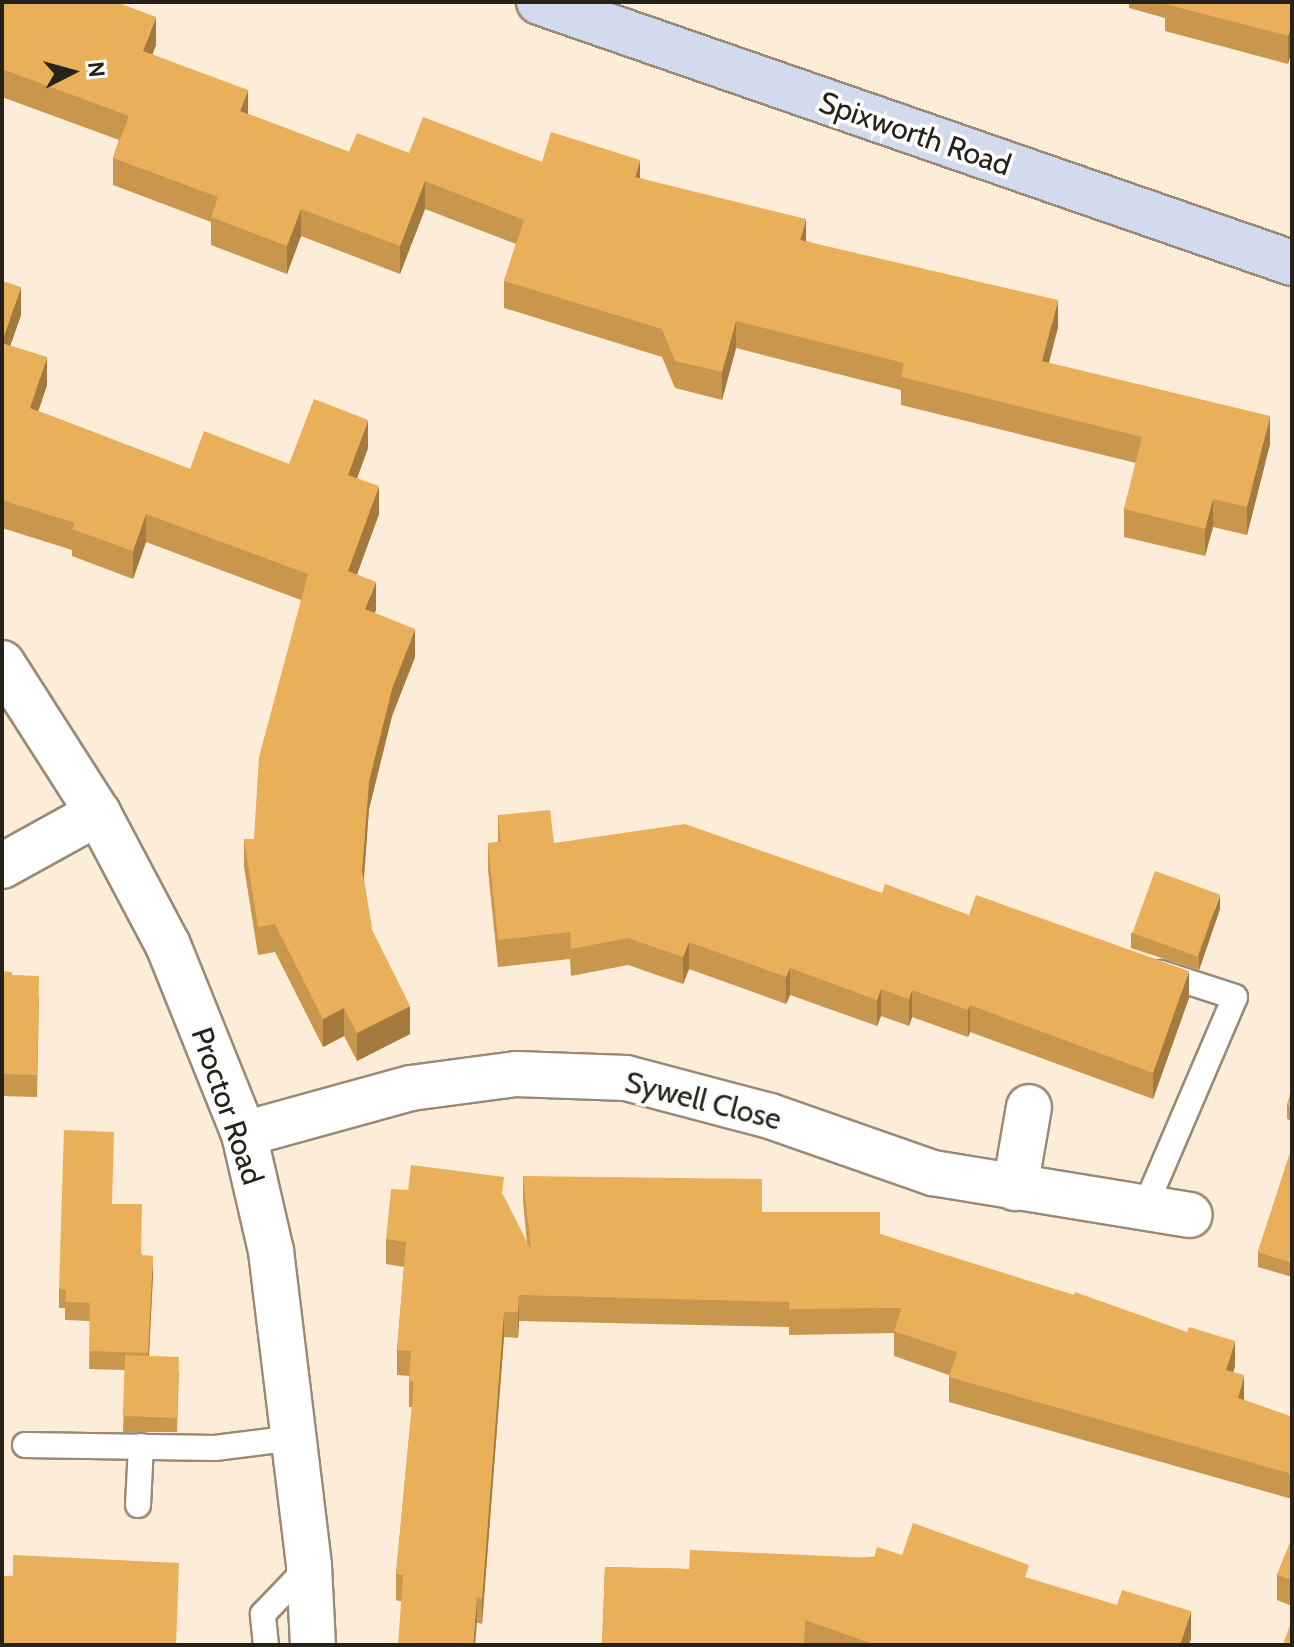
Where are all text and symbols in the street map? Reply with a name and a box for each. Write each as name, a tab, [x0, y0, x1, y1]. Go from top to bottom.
north arrow	[32, 32, 112, 112]
text: N	[82, 60, 111, 79]
street label: Spixworth Road	[814, 84, 1016, 184]
street label: Proctor Road	[183, 1023, 271, 1189]
street label: Sywell Close	[621, 1064, 785, 1138]

